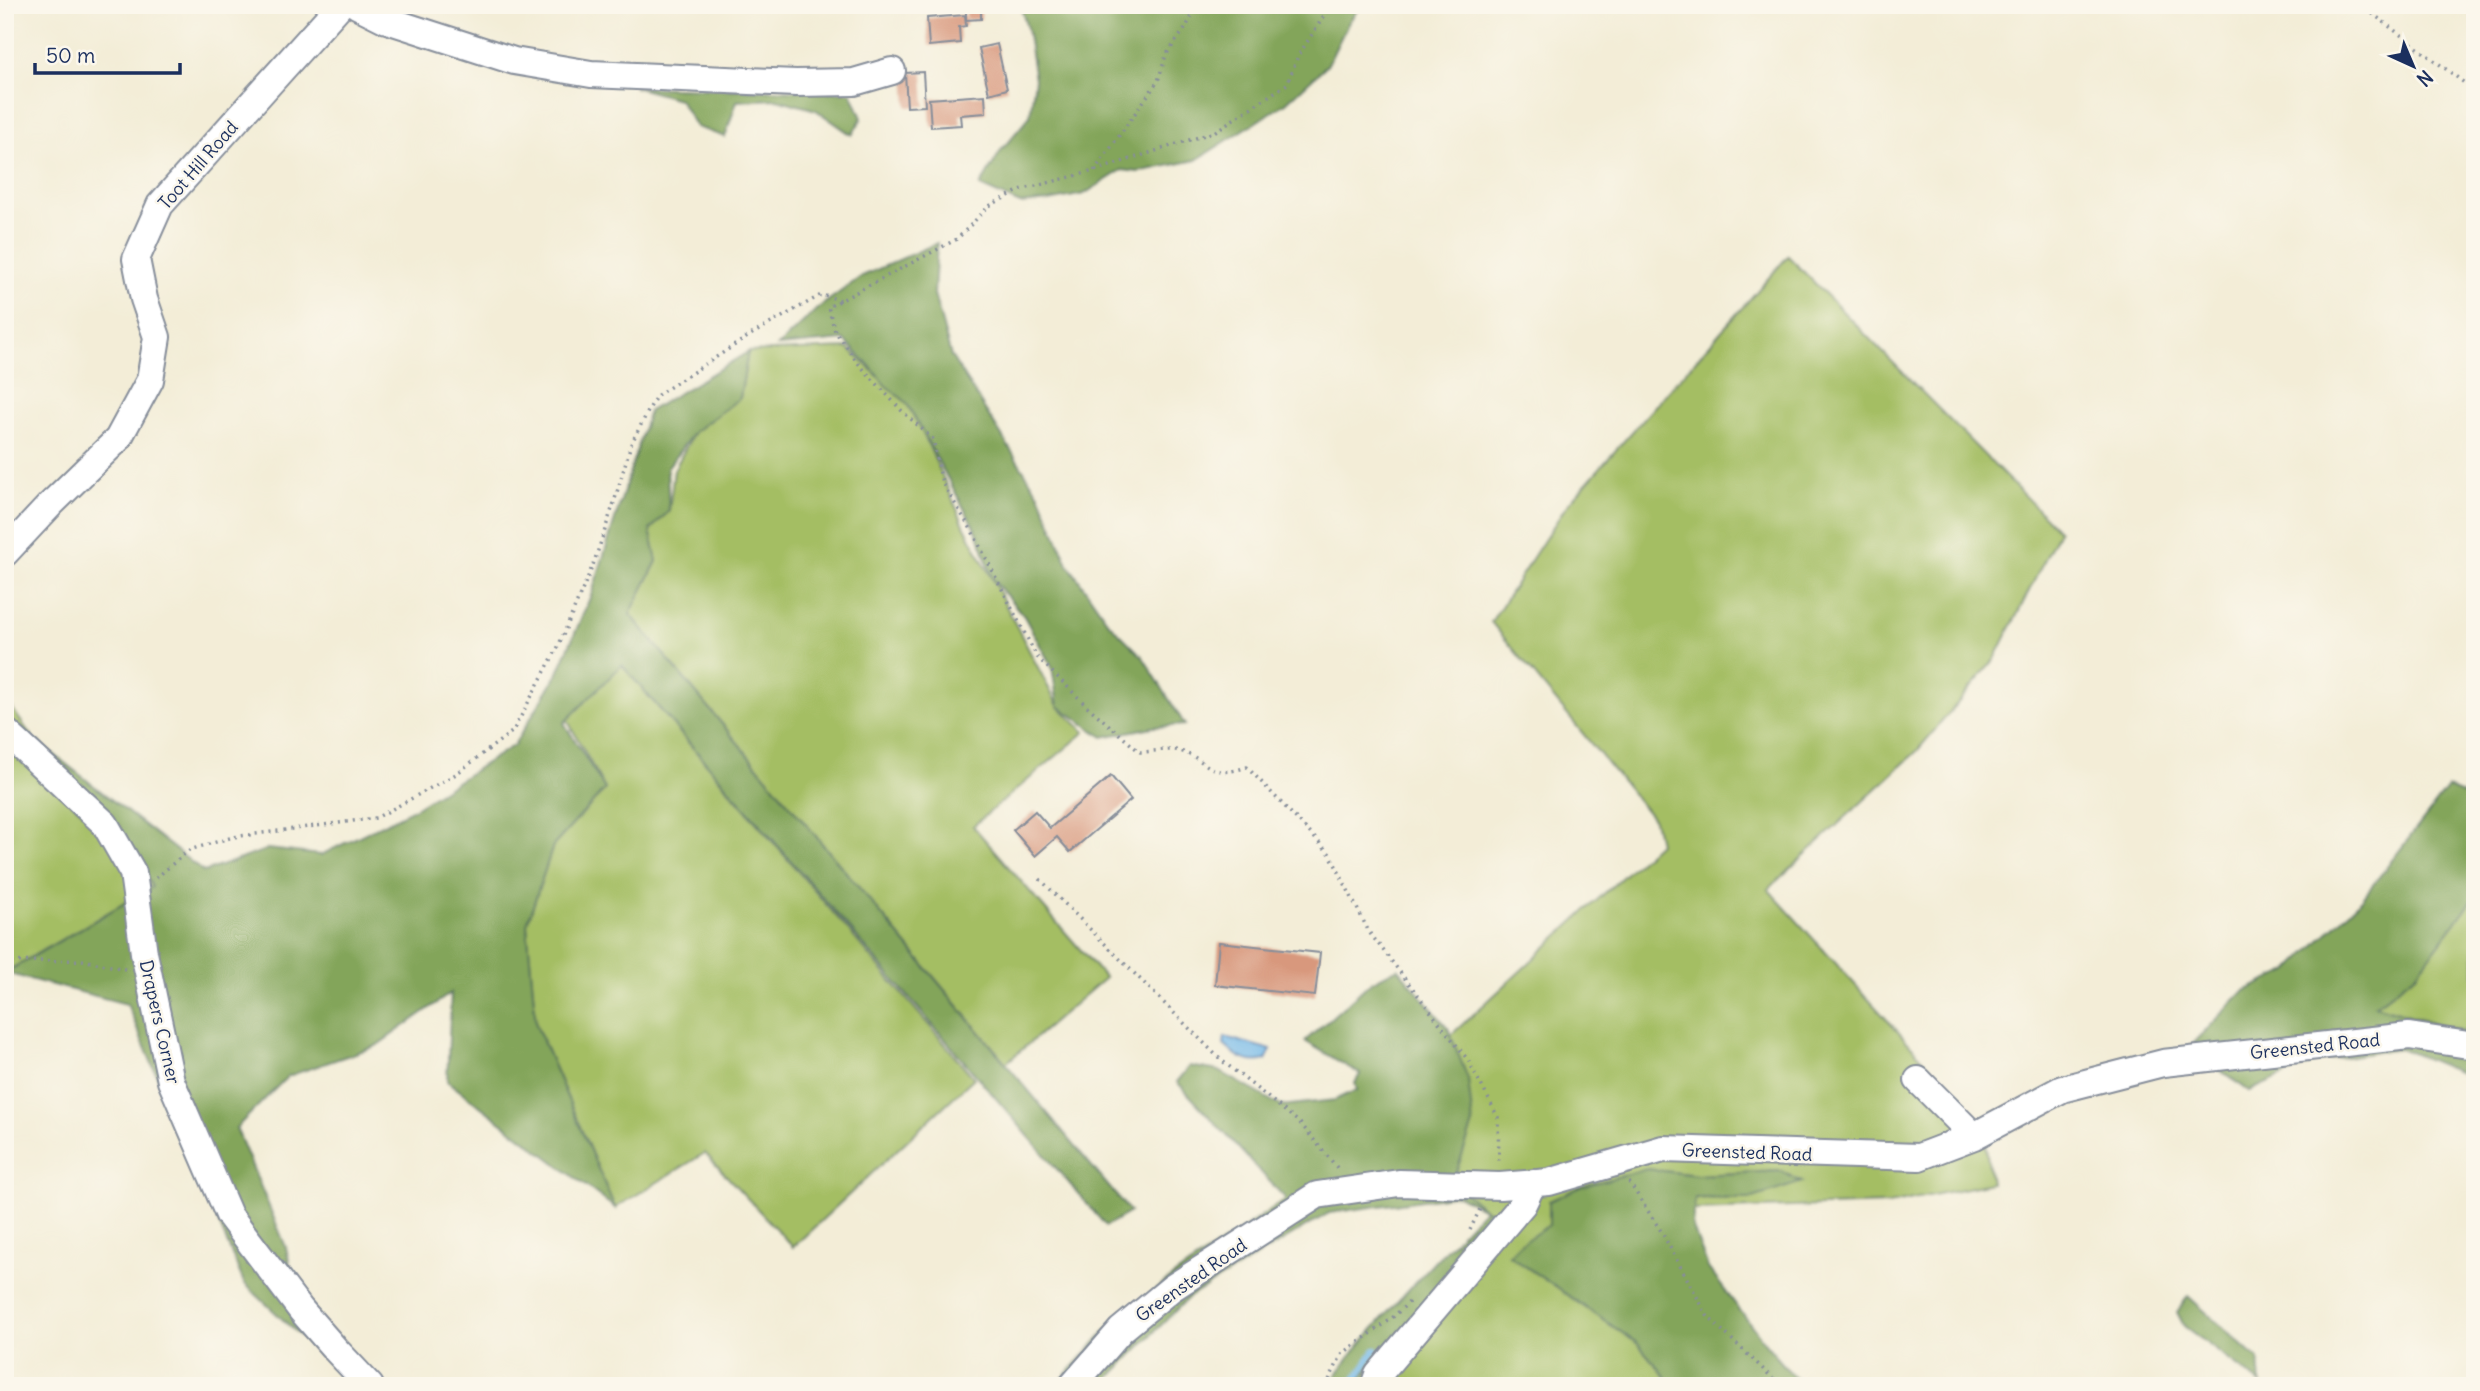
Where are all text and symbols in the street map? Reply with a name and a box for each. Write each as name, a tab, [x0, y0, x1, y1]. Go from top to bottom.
scale bar	[35, 32, 180, 76]
north arrow	[2378, 32, 2448, 102]
text: 50 m	[46, 42, 95, 69]
text: N	[2412, 65, 2438, 91]
street label: Toot Hill Road	[153, 116, 243, 214]
street label: Drapers Corner	[135, 958, 186, 1087]
street label: Greensted Road	[2249, 1028, 2381, 1064]
street label: Greensted Road	[1681, 1138, 1813, 1166]
street label: Greensted Road	[1131, 1233, 1251, 1327]

